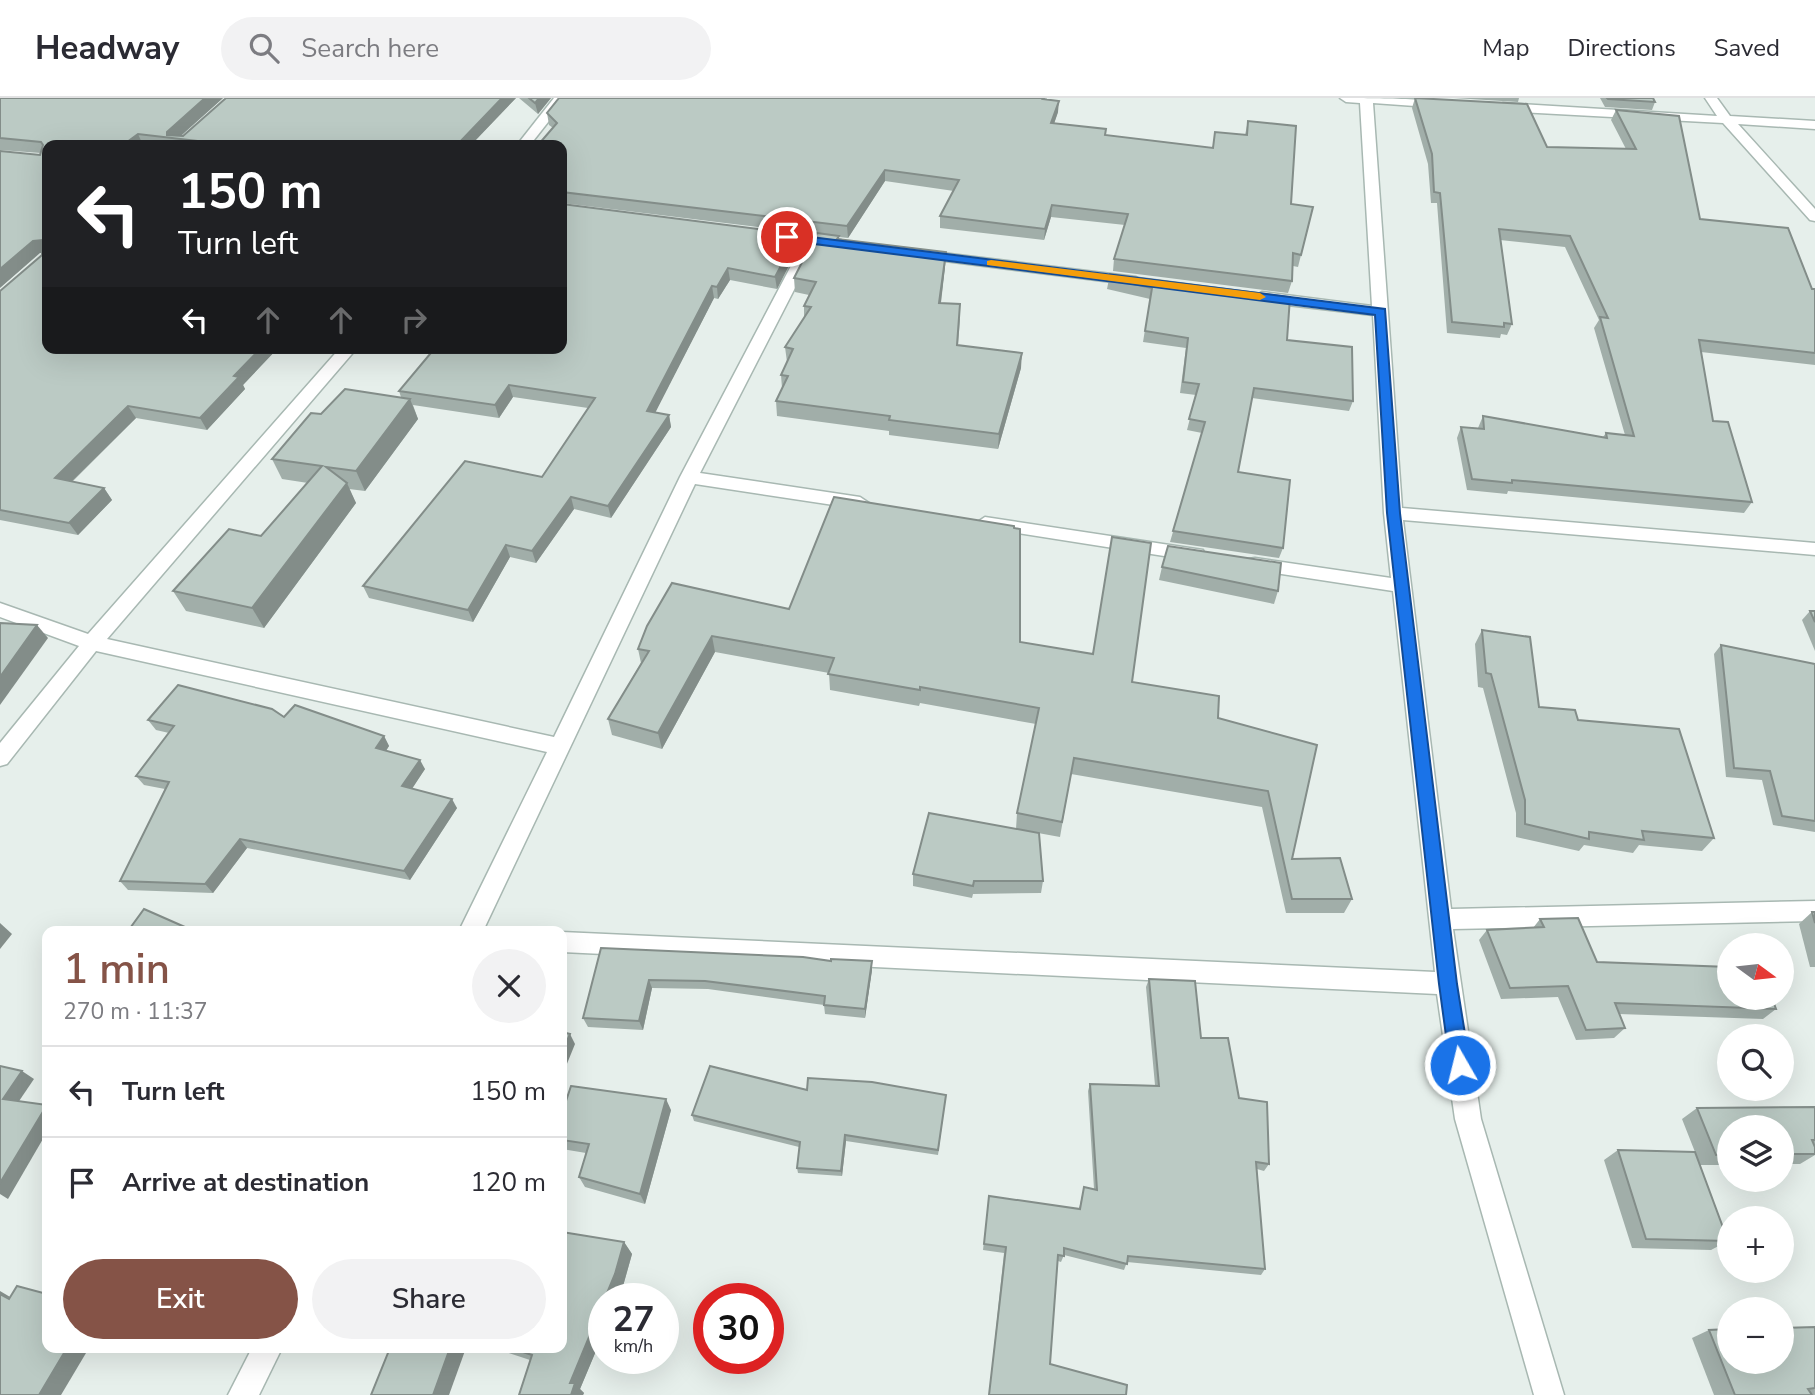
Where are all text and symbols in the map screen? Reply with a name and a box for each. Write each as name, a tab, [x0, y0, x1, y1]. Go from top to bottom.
search box	[221, 17, 711, 80]
text: Headway	[35, 26, 179, 71]
icon: search	[245, 29, 283, 67]
text: Search here	[301, 31, 439, 66]
text: Map	[1482, 32, 1529, 64]
text: Directions	[1567, 32, 1676, 64]
text: Saved	[1714, 32, 1780, 64]
text: 150 m	[178, 158, 322, 225]
icon: left	[63, 168, 154, 259]
pin	[757, 207, 817, 267]
icon: arrive	[768, 218, 806, 256]
text: Turn left	[178, 222, 298, 265]
icon: left	[176, 301, 214, 339]
icon: ahead	[249, 301, 287, 339]
icon: ahead	[322, 301, 360, 339]
icon: right	[395, 301, 433, 339]
north arrow	[1717, 933, 1794, 1010]
map controls	[1717, 933, 1794, 1374]
text: 1 min	[63, 941, 170, 998]
button: close	[472, 949, 546, 1023]
text: 270 m · 11:37	[63, 996, 208, 1027]
button: search	[1717, 1024, 1794, 1101]
position arrow	[1423, 1028, 1497, 1102]
icon: left	[63, 1073, 101, 1111]
text: Turn left	[122, 1074, 225, 1109]
text: 150 m	[470, 1074, 546, 1109]
button: layers	[1717, 1115, 1794, 1192]
icon: arrive	[63, 1164, 101, 1202]
text: Arrive at destination	[122, 1165, 369, 1200]
text: 120 m	[470, 1165, 546, 1200]
button: +	[1717, 1206, 1794, 1283]
button: Exit	[63, 1259, 298, 1339]
button: Share	[312, 1259, 546, 1339]
speed limit sign: 30	[693, 1283, 784, 1374]
text: 27	[612, 1296, 655, 1343]
button: −	[1717, 1297, 1794, 1374]
text: km/h	[614, 1334, 653, 1358]

